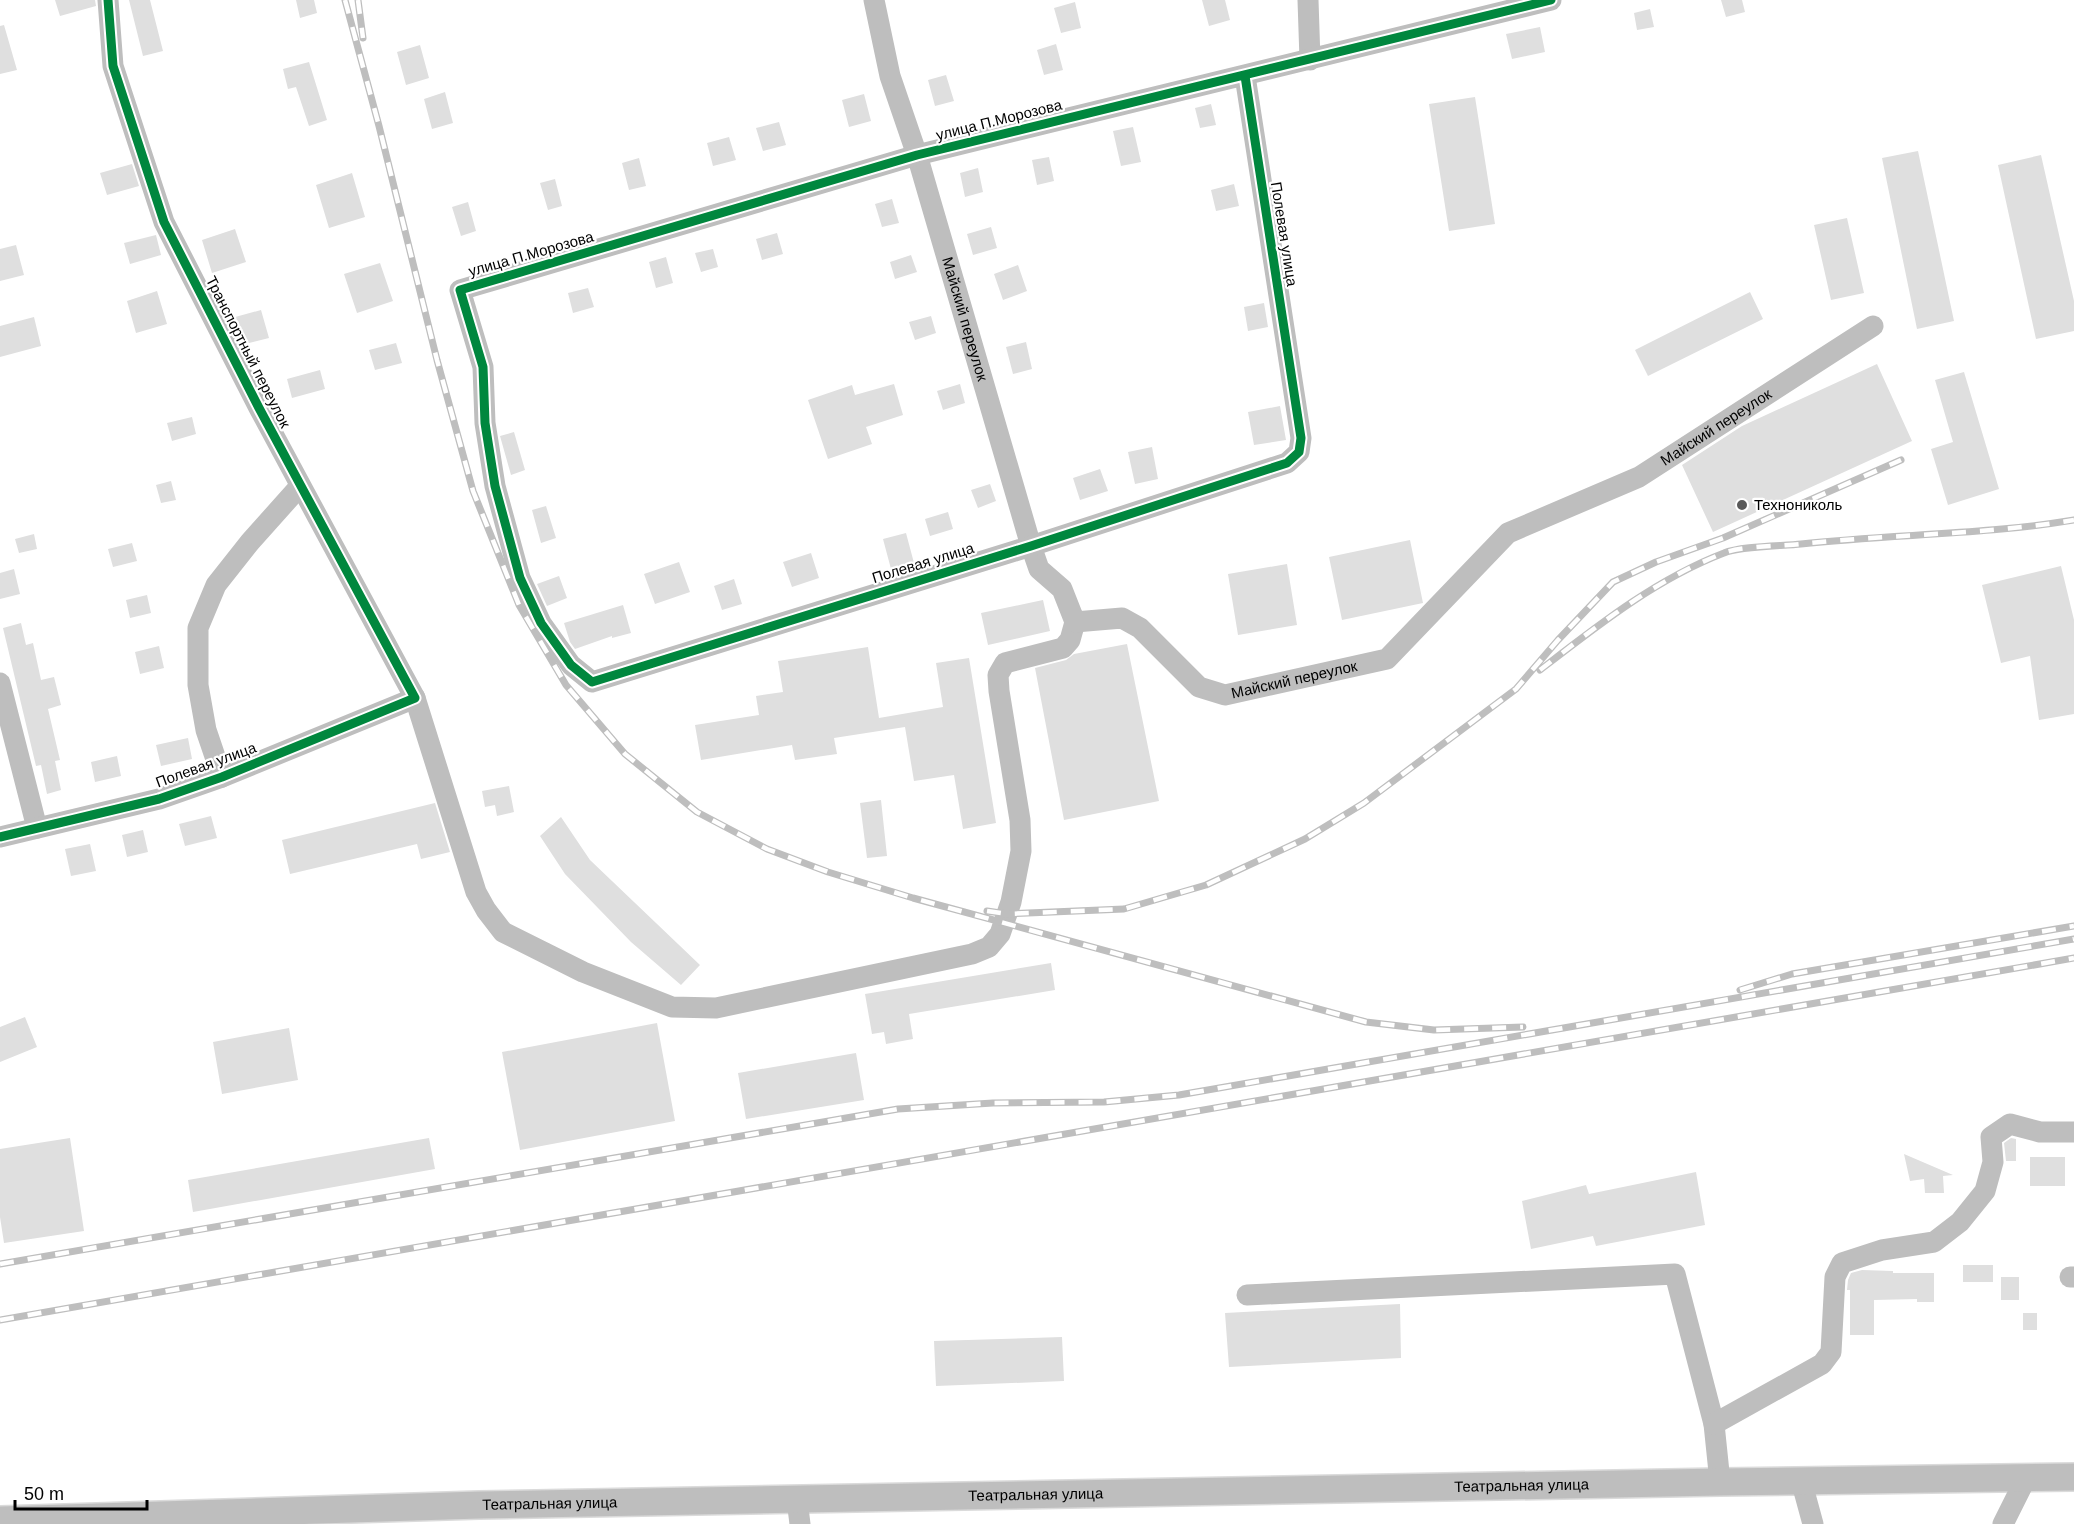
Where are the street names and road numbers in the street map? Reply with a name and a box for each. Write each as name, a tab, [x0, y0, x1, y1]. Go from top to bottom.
street label: улица П.Морозова	[934, 95, 1064, 143]
street label: Полевая улица	[1268, 180, 1301, 288]
street label: улица П.Морозова	[466, 227, 596, 279]
street label: Майский переулок	[939, 255, 992, 383]
street label: Транспортный переулок	[203, 273, 294, 431]
street label: Майский переулок	[1657, 385, 1775, 469]
street label: Полевая улица	[870, 539, 976, 586]
street label: Майский переулок	[1230, 657, 1359, 701]
street label: Полевая улица	[153, 738, 259, 791]
street label: Театральная улица	[1454, 1475, 1590, 1495]
street label: Театральная улица	[968, 1484, 1104, 1504]
street label: Театральная улица	[482, 1493, 618, 1513]

